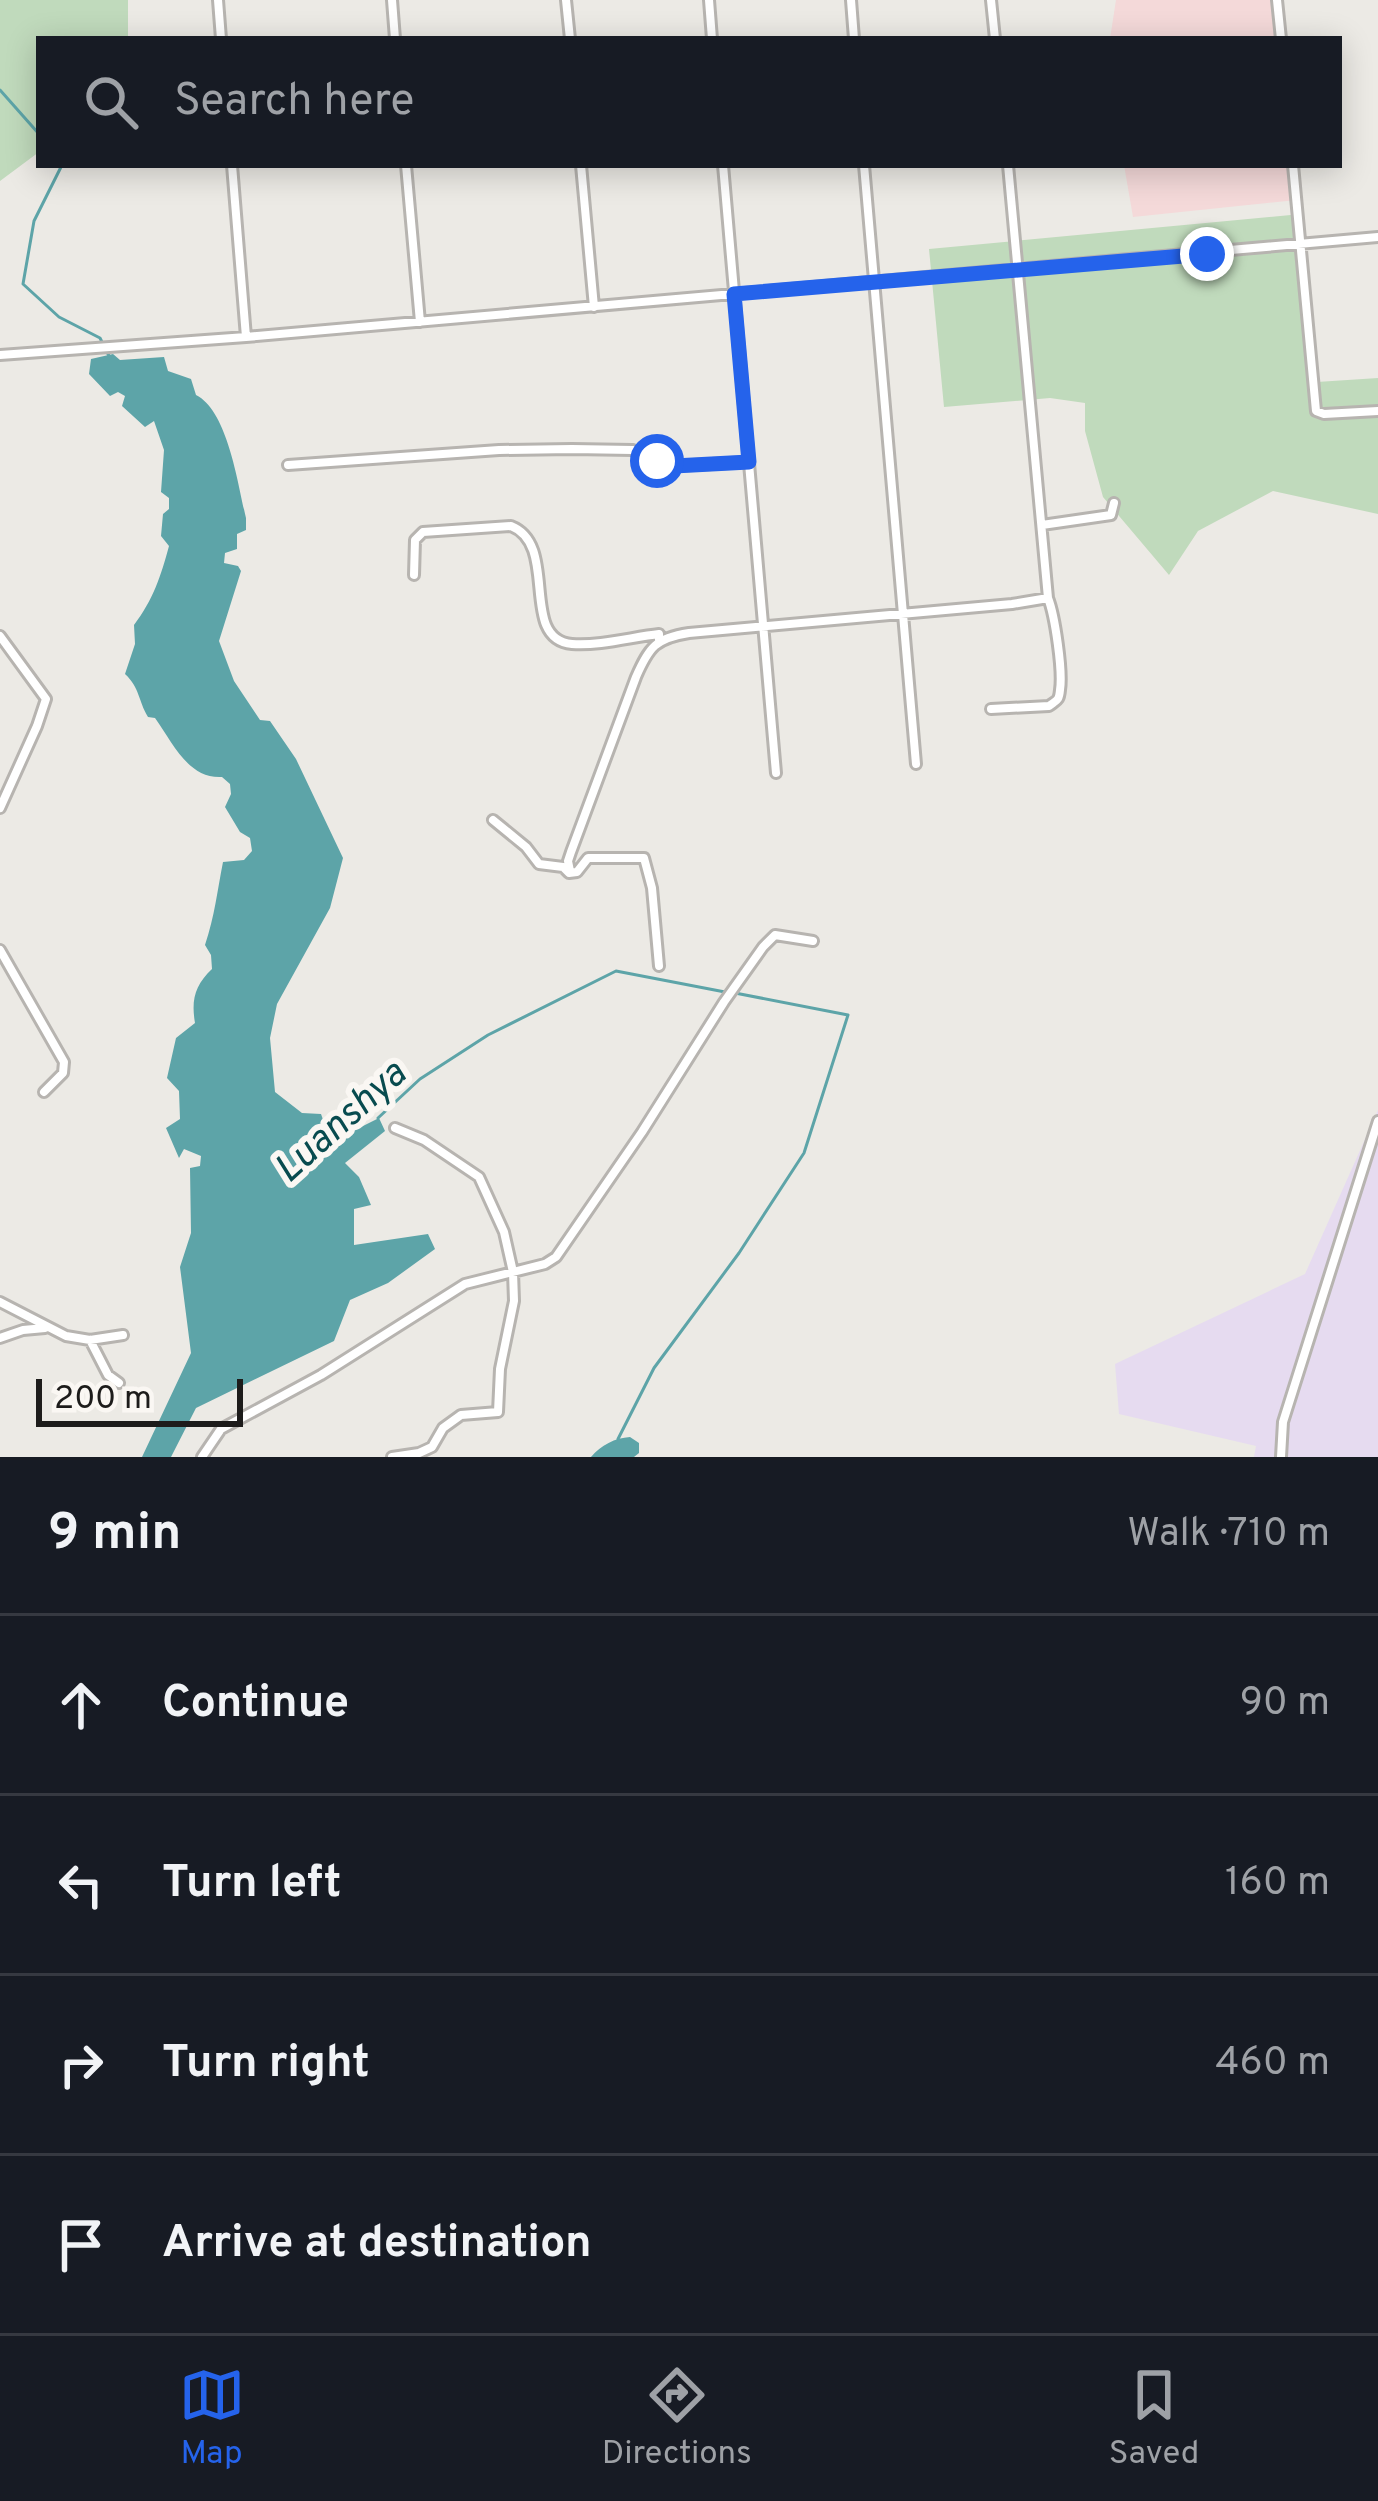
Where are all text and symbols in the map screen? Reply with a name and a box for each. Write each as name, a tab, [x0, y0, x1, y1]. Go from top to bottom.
search box	[36, 36, 1342, 168]
icon: search	[78, 69, 144, 135]
text: Search here	[174, 74, 414, 131]
route end	[1180, 227, 1234, 281]
route start	[630, 434, 684, 488]
water label: Luanshya	[266, 1051, 419, 1195]
scale bar	[36, 1373, 243, 1426]
text: 200 m	[54, 1379, 152, 1421]
text: 9 min	[48, 1503, 181, 1568]
text: Walk · 710 m	[1127, 1511, 1330, 1560]
icon: ahead	[48, 1672, 114, 1738]
text: Continue	[162, 1676, 349, 1733]
text: 90 m	[1240, 1680, 1330, 1729]
icon: left	[48, 1852, 114, 1918]
text: Turn left	[162, 1856, 341, 1913]
text: 160 m	[1225, 1860, 1330, 1909]
icon: right	[48, 2032, 114, 2098]
text: Turn right	[162, 2036, 370, 2093]
text: 460 m	[1215, 2040, 1330, 2089]
icon: arrive	[48, 2212, 114, 2278]
text: Arrive at destination	[162, 2216, 592, 2273]
tab: Map	[179, 2362, 245, 2476]
tab: Directions	[602, 2362, 752, 2476]
tab: Saved	[1109, 2362, 1199, 2476]

